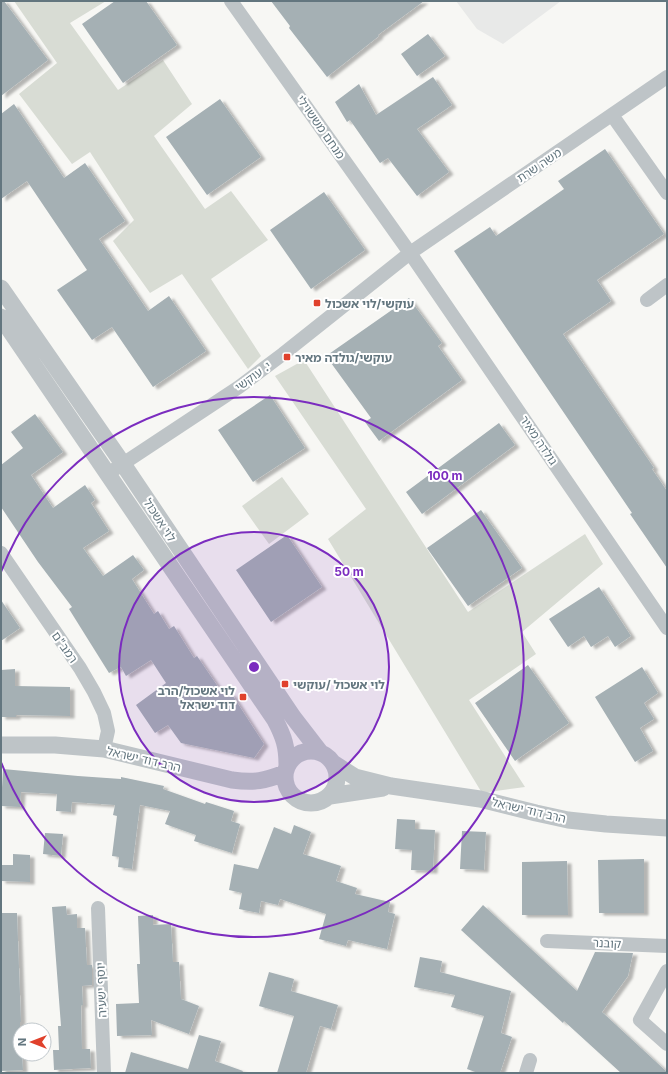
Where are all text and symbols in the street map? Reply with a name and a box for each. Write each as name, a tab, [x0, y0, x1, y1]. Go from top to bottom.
street label: מנחם מששוילי	[294, 92, 349, 162]
street label: משה שרת	[514, 145, 564, 185]
place label: עוקשי/לוי אשכול	[325, 296, 415, 311]
marker: עוקשי/לוי אשכול	[312, 298, 322, 308]
place label: עוקשי/גולדה מאיר	[295, 350, 393, 365]
marker: עוקשי/גולדה מאיר	[282, 352, 292, 362]
street label: י. עוקשי	[232, 358, 274, 394]
street label: גולדה מאיר	[517, 412, 561, 468]
text: 100 m	[427, 468, 463, 483]
street label: לוי אשכול	[140, 496, 180, 544]
text: 50 m	[334, 564, 364, 579]
street label: רמב"ם	[49, 628, 81, 666]
centre of rings	[247, 660, 261, 674]
place label: לוי אשכול /עוקשי	[293, 677, 385, 692]
marker: לוי אשכול /עוקשי	[280, 679, 290, 689]
place label: לוי אשכול/הרב דוד ישראל	[158, 683, 235, 712]
marker: לוי אשכול/הרב דוד ישראל	[238, 692, 248, 702]
street label: הרב דוד ישראל	[105, 743, 183, 775]
street label: הרב דוד ישראל	[490, 794, 568, 826]
street label: קובנר	[592, 935, 622, 951]
street label: יוסף ישעיה	[93, 962, 109, 1018]
north arrow	[12, 1022, 52, 1062]
text: N	[15, 1038, 29, 1046]

